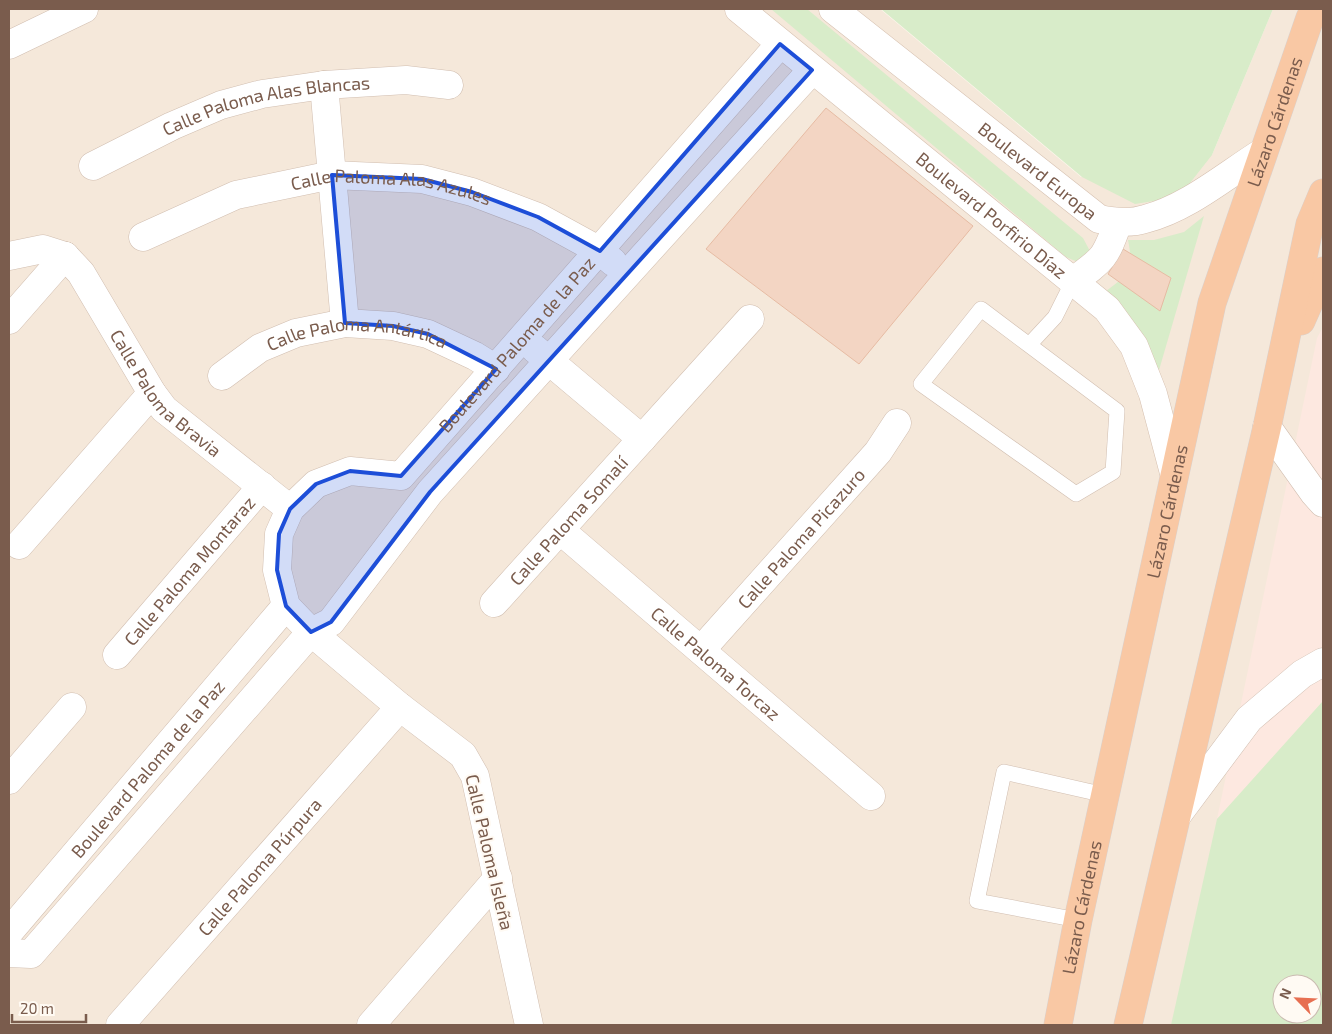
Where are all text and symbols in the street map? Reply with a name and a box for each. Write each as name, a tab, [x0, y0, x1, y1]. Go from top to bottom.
street label: Lázaro Cárdenas	[1242, 54, 1307, 190]
street label: Calle Paloma Alas Blancas	[158, 71, 371, 140]
street label: Boulevard Europa	[974, 117, 1102, 224]
street label: Boulevard Porfirio Díaz	[912, 147, 1071, 283]
street label: Calle Paloma Alas Azules	[289, 164, 495, 209]
street label: Boulevard Paloma de la Paz	[434, 252, 599, 437]
text: Calle Paloma Antártica	[263, 312, 451, 355]
street label: Calle Paloma Bravia	[106, 325, 226, 461]
street label: Calle Paloma Antártica	[264, 336, 450, 360]
street label: Lázaro Cárdenas	[1142, 443, 1192, 580]
street label: Calle Paloma Somalí	[505, 451, 632, 590]
street label: Calle Paloma Picazuro	[733, 463, 869, 613]
street label: Calle Paloma Montaraz	[119, 492, 259, 650]
street label: Calle Paloma Torcaz	[647, 602, 785, 725]
street label: Boulevard Paloma de la Paz	[66, 676, 229, 862]
street label: Calle Paloma Isleña	[461, 772, 519, 932]
street label: Calle Paloma Púrpura	[193, 793, 326, 940]
street label: Lázaro Cárdenas	[1057, 838, 1106, 976]
north arrow	[1272, 974, 1322, 1024]
text: N	[1275, 985, 1294, 1002]
scale bar	[12, 992, 86, 1024]
text: 20 m	[20, 999, 54, 1017]

